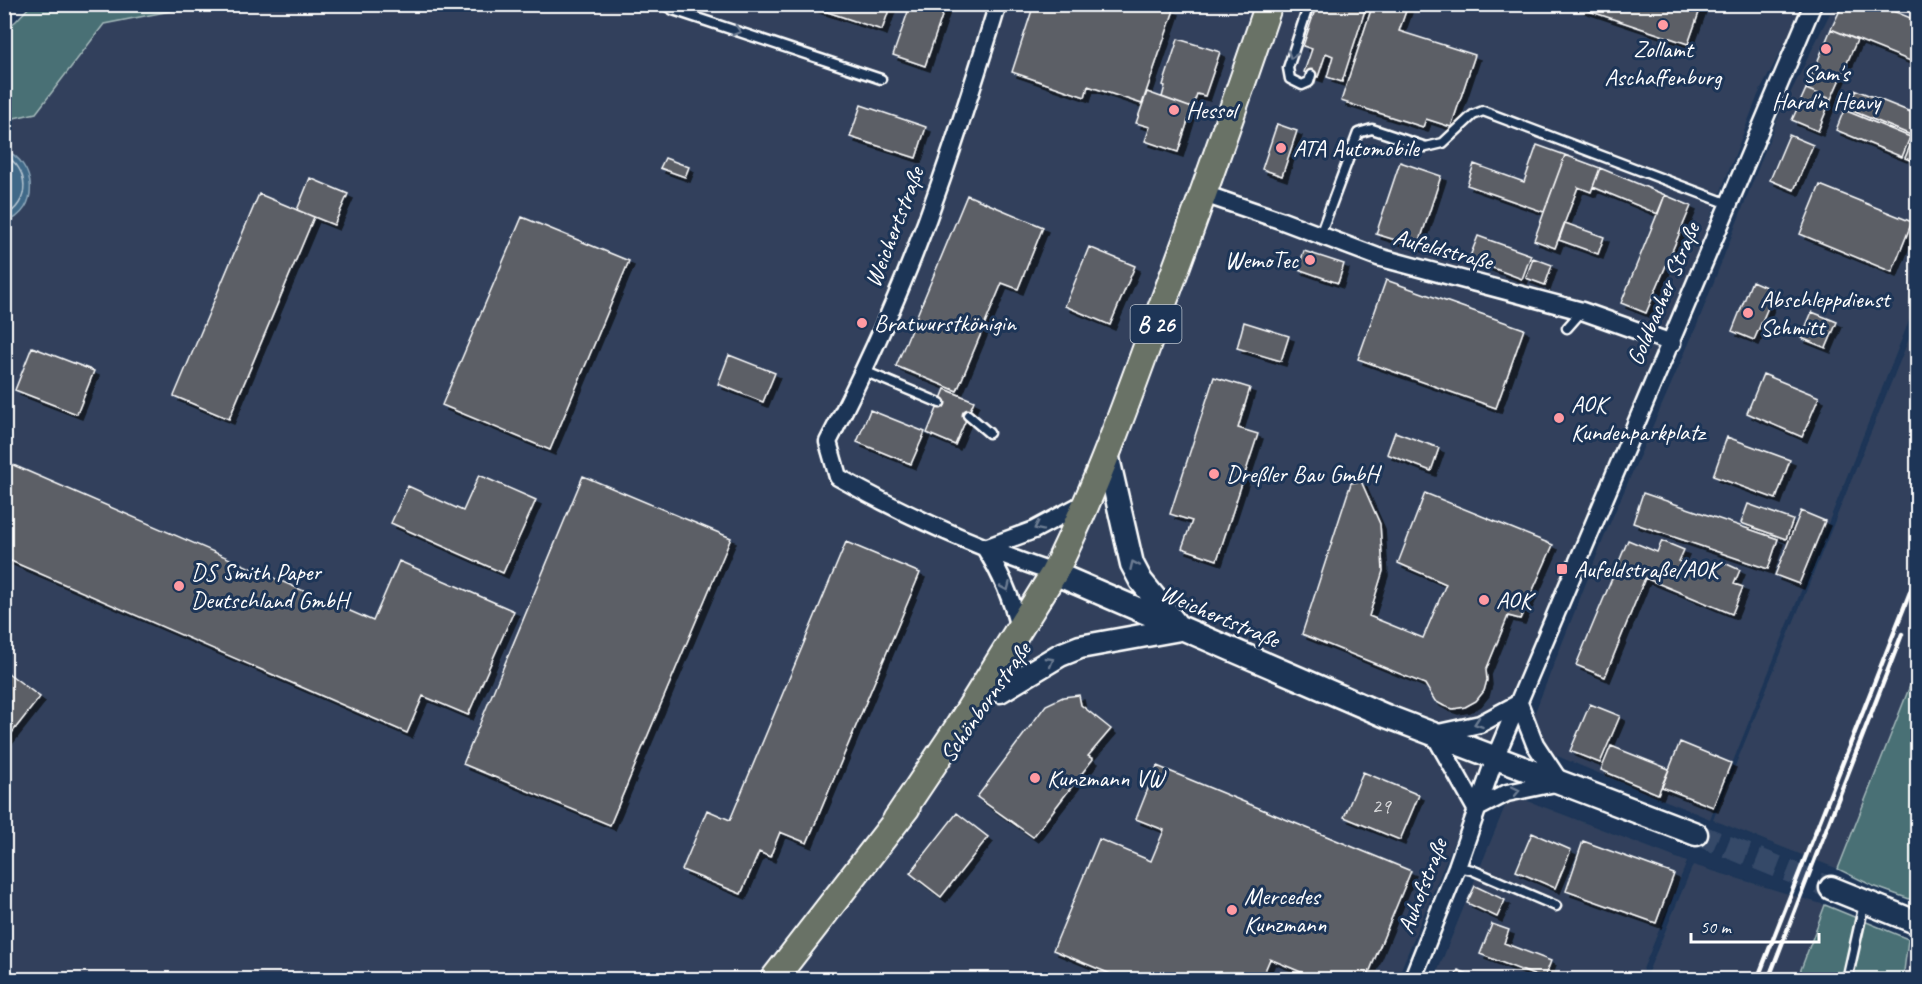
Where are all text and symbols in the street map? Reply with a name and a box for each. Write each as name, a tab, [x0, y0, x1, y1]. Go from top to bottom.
marker: Zollamt Aschaffenburg	[1656, 18, 1670, 32]
one-way arrow	[731, 24, 742, 37]
place label: Zollamt Aschaffenburg	[1605, 34, 1723, 92]
marker: Sam's Hard'n Heavy	[1819, 42, 1833, 56]
one-way arrow	[1287, 49, 1299, 60]
place label: Sam's Hard'n Heavy	[1772, 58, 1882, 116]
place label: Hessol	[1186, 95, 1240, 125]
marker: Hessol	[1167, 103, 1181, 117]
place label: ATA Automobile	[1293, 133, 1421, 163]
marker: ATA Automobile	[1274, 141, 1288, 155]
street label: Weichertstraße	[857, 161, 931, 291]
street label: Goldbacher Straße	[1620, 216, 1707, 370]
street label: Aufeldstraße	[1390, 221, 1498, 277]
place label: WemoTec	[1225, 245, 1300, 275]
marker: WemoTec	[1303, 253, 1317, 267]
place label: Abschleppdienst Schmitt	[1760, 284, 1891, 342]
road number: B 26	[1130, 305, 1182, 343]
marker: Abschleppdienst Schmitt	[1741, 306, 1755, 320]
place label: Bratwurstkönigin	[874, 308, 1017, 338]
marker: Bratwurstkönigin	[855, 316, 869, 330]
place label: AOK Kundenparkplatz	[1571, 389, 1707, 447]
marker: AOK Kundenparkplatz	[1552, 411, 1566, 425]
place label: Dreßler Bau GmbH	[1226, 459, 1383, 489]
marker: Dreßler Bau GmbH	[1207, 467, 1221, 481]
one-way arrow	[1033, 520, 1044, 532]
place label: Aufeldstraße/AOK	[1574, 554, 1724, 584]
place label: DS Smith Paper Deutschland GmbH	[191, 557, 352, 615]
one-way arrow	[1129, 561, 1141, 572]
marker: Aufeldstraße/AOK	[1555, 562, 1569, 576]
street label: Weichertstraße	[1156, 578, 1286, 655]
marker: DS Smith Paper Deutschland GmbH	[172, 579, 186, 593]
one-way arrow	[998, 580, 1010, 591]
place label: AOK	[1496, 585, 1536, 615]
marker: AOK	[1477, 593, 1491, 607]
street label: Schönbornstraße	[933, 634, 1039, 768]
one-way arrow	[1044, 657, 1054, 668]
one-way arrow	[1473, 716, 1484, 729]
place label: Kunzmann VW	[1047, 763, 1167, 793]
marker: Kunzmann VW	[1028, 771, 1042, 785]
one-way arrow	[1511, 785, 1521, 798]
house number: 29	[1372, 793, 1392, 819]
street label: Auhofstraße	[1390, 832, 1455, 938]
place label: Mercedes Kunzmann	[1244, 881, 1327, 939]
marker: Mercedes Kunzmann	[1225, 903, 1239, 917]
scale bar	[1691, 906, 1818, 944]
text: 50 m	[1700, 916, 1733, 938]

